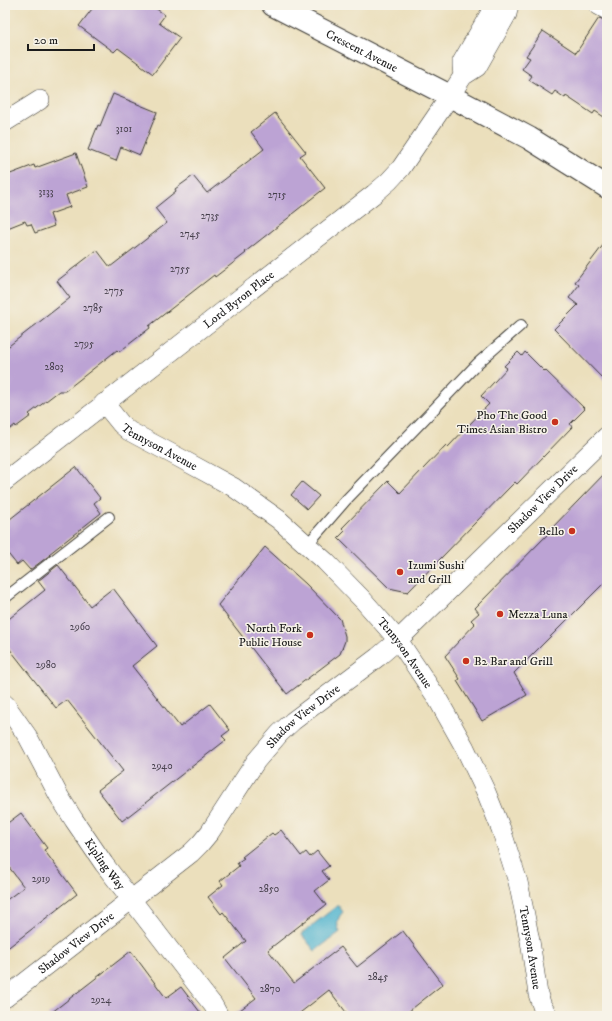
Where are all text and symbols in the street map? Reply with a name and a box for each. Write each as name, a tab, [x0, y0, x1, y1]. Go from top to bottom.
scale bar	[28, 26, 94, 52]
street label: Crescent Avenue	[323, 26, 400, 76]
text: 20 m	[34, 33, 58, 48]
house number: 3101	[116, 123, 133, 135]
house number: 3133	[39, 186, 54, 198]
house number: 2715	[268, 189, 286, 201]
house number: 2735	[201, 210, 219, 222]
house number: 2745	[180, 228, 200, 240]
house number: 2755	[170, 263, 190, 275]
street label: Lord Byron Place	[201, 267, 277, 332]
house number: 2775	[104, 285, 124, 297]
house number: 2785	[83, 302, 103, 314]
house number: 2795	[74, 338, 94, 350]
house number: 2803	[44, 361, 64, 373]
place label: Pho The Good Times Asian Bistro	[457, 408, 547, 437]
marker: Pho The Good Times Asian Bistro	[550, 417, 560, 427]
street label: Tennyson Avenue	[118, 421, 200, 474]
street label: Shadow View Drive	[505, 462, 581, 537]
place label: Bello	[538, 524, 564, 539]
marker: Bello	[567, 526, 577, 536]
place label: Izumi Sushi and Grill	[408, 558, 464, 587]
marker: Izumi Sushi and Grill	[395, 567, 405, 577]
place label: Mezza Luna	[508, 607, 569, 622]
marker: Mezza Luna	[495, 609, 505, 619]
street label: Tennyson Avenue	[374, 614, 435, 691]
house number: 2960	[70, 621, 90, 633]
place label: North Fork Public House	[239, 621, 302, 650]
marker: North Fork Public House	[305, 630, 315, 640]
place label: B2 Bar and Grill	[474, 654, 553, 669]
marker: B2 Bar and Grill	[461, 656, 471, 666]
house number: 2980	[36, 659, 56, 671]
street label: Shadow View Drive	[263, 681, 343, 752]
house number: 2940	[151, 760, 173, 772]
street label: Kipling Way	[81, 836, 128, 893]
house number: 2919	[32, 873, 50, 885]
house number: 2850	[259, 883, 279, 895]
street label: Tennyson Avenue	[515, 905, 544, 990]
street label: Shadow View Drive	[35, 909, 117, 977]
house number: 2845	[368, 971, 388, 983]
house number: 2870	[260, 983, 280, 995]
house number: 2924	[91, 994, 112, 1006]

